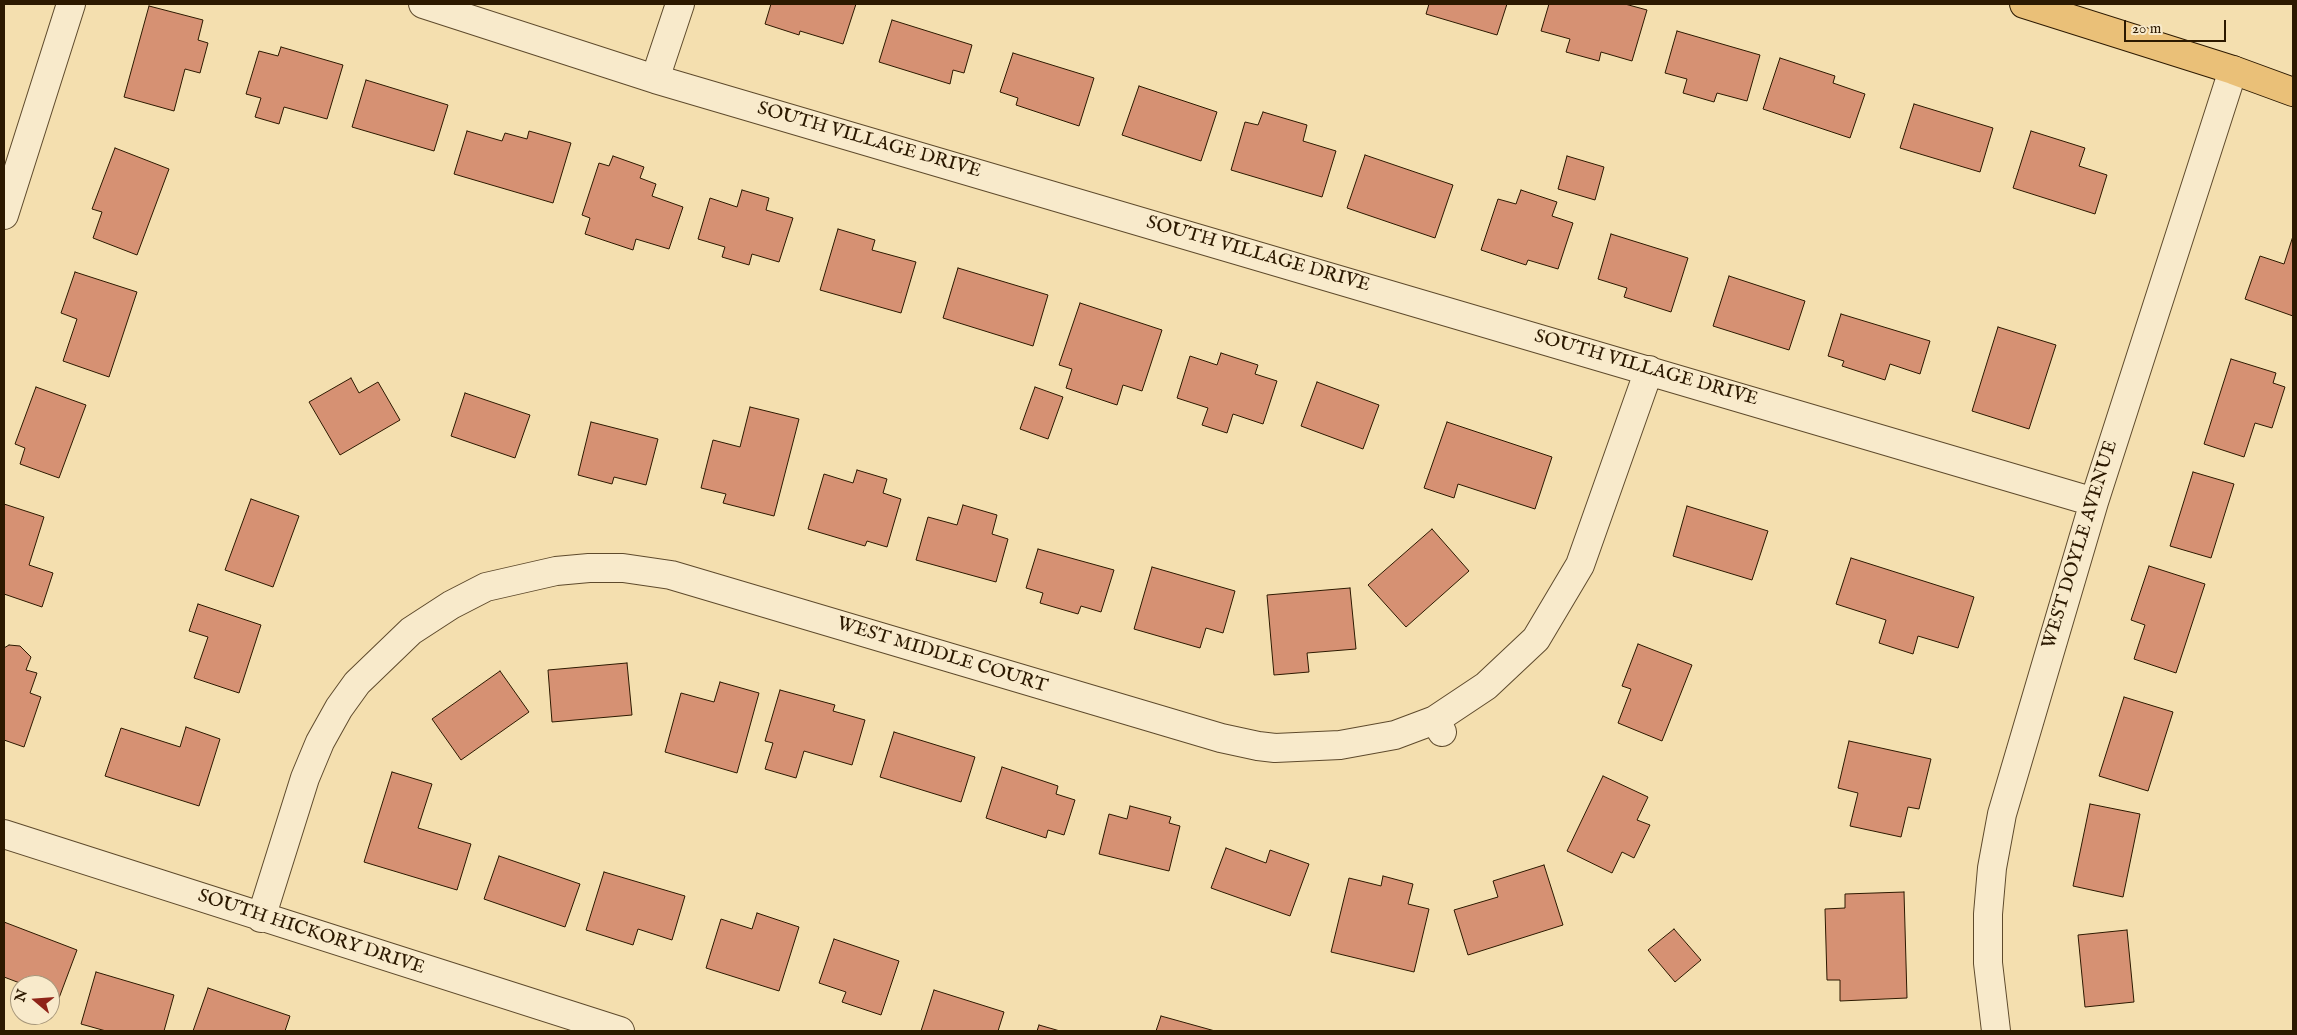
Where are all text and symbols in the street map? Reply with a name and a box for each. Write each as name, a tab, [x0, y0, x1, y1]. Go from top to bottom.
scale bar	[2127, 10, 2230, 42]
text: 20 m	[2132, 19, 2161, 38]
street label: SOUTH VILLAGE DRIVE	[755, 98, 983, 184]
street label: SOUTH VILLAGE DRIVE	[1144, 212, 1372, 298]
street label: SOUTH VILLAGE DRIVE	[1532, 326, 1760, 412]
street label: WEST DOYLE AVENUE	[2038, 438, 2124, 652]
street label: WEST MIDDLE COURT	[834, 613, 1050, 699]
street label: SOUTH HICKORY DRIVE	[195, 886, 427, 980]
north arrow	[10, 975, 60, 1025]
text: N	[11, 987, 32, 1004]

